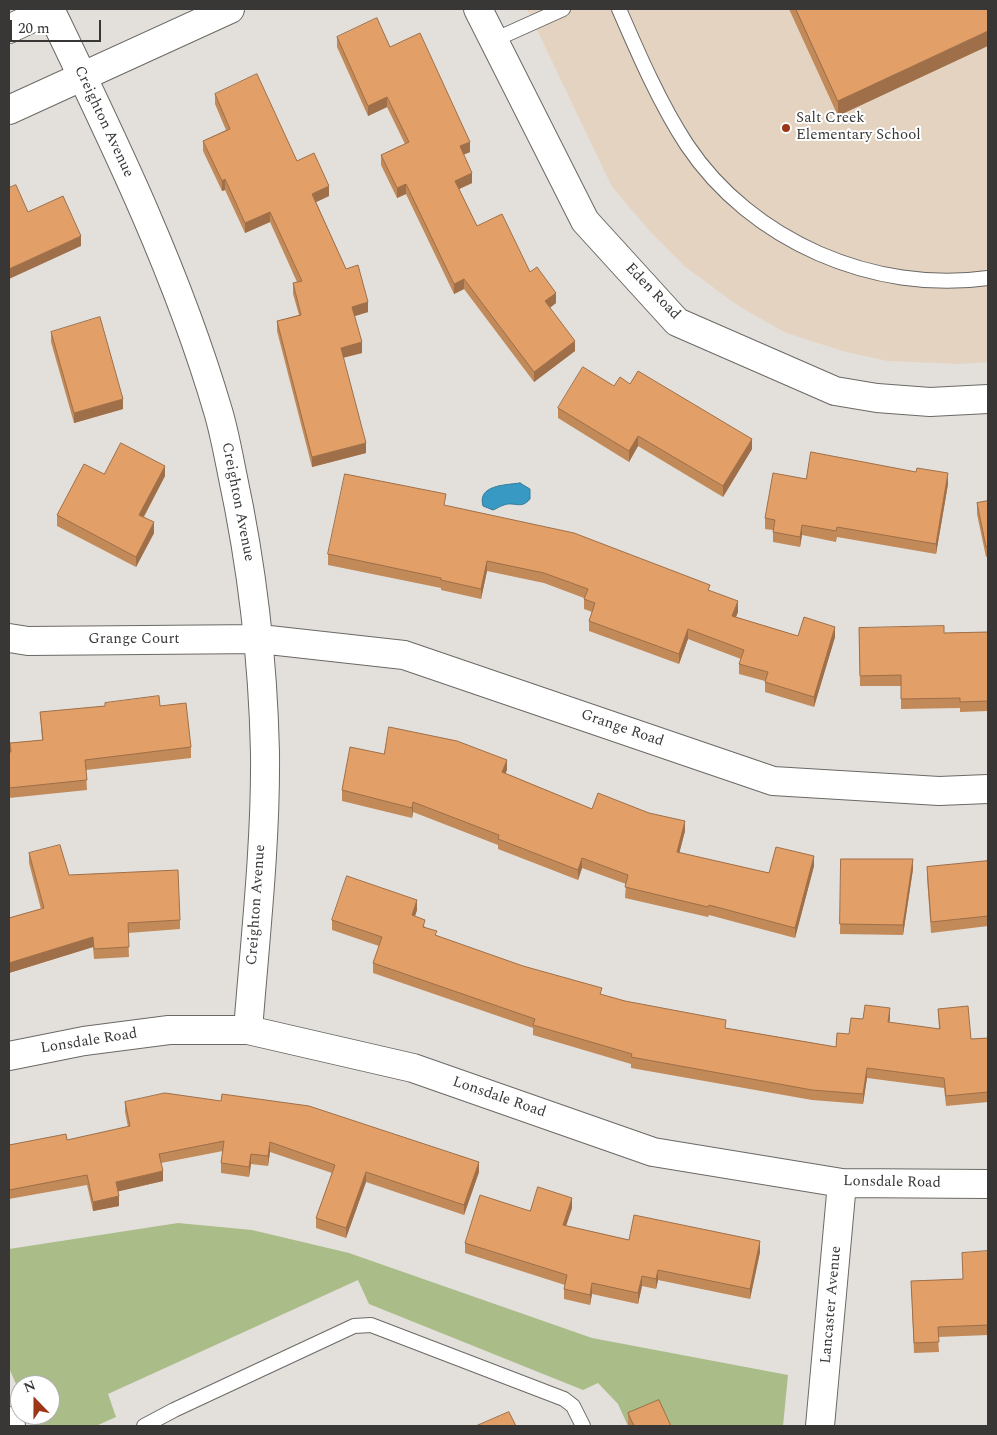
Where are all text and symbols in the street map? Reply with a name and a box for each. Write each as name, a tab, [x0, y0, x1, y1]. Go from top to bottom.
scale bar	[12, 10, 104, 42]
text: 20 m	[18, 17, 50, 40]
street label: Creighton Avenue	[69, 63, 137, 181]
place label: Salt Creek Elementary School	[796, 110, 921, 145]
marker: Salt Creek Elementary School	[780, 122, 792, 134]
street label: Eden Road	[621, 260, 683, 324]
street label: Creighton Avenue	[217, 441, 257, 563]
street label: Grange Court	[88, 631, 180, 649]
street label: Grange Road	[578, 706, 666, 752]
street label: Creighton Avenue	[244, 844, 270, 966]
street label: Lonsdale Road	[39, 1025, 139, 1059]
street label: Lonsdale Road	[450, 1074, 548, 1122]
street label: Lonsdale Road	[843, 1173, 941, 1193]
street label: Lancaster Avenue	[818, 1245, 846, 1365]
north arrow	[10, 1375, 60, 1425]
text: N	[20, 1375, 39, 1398]

